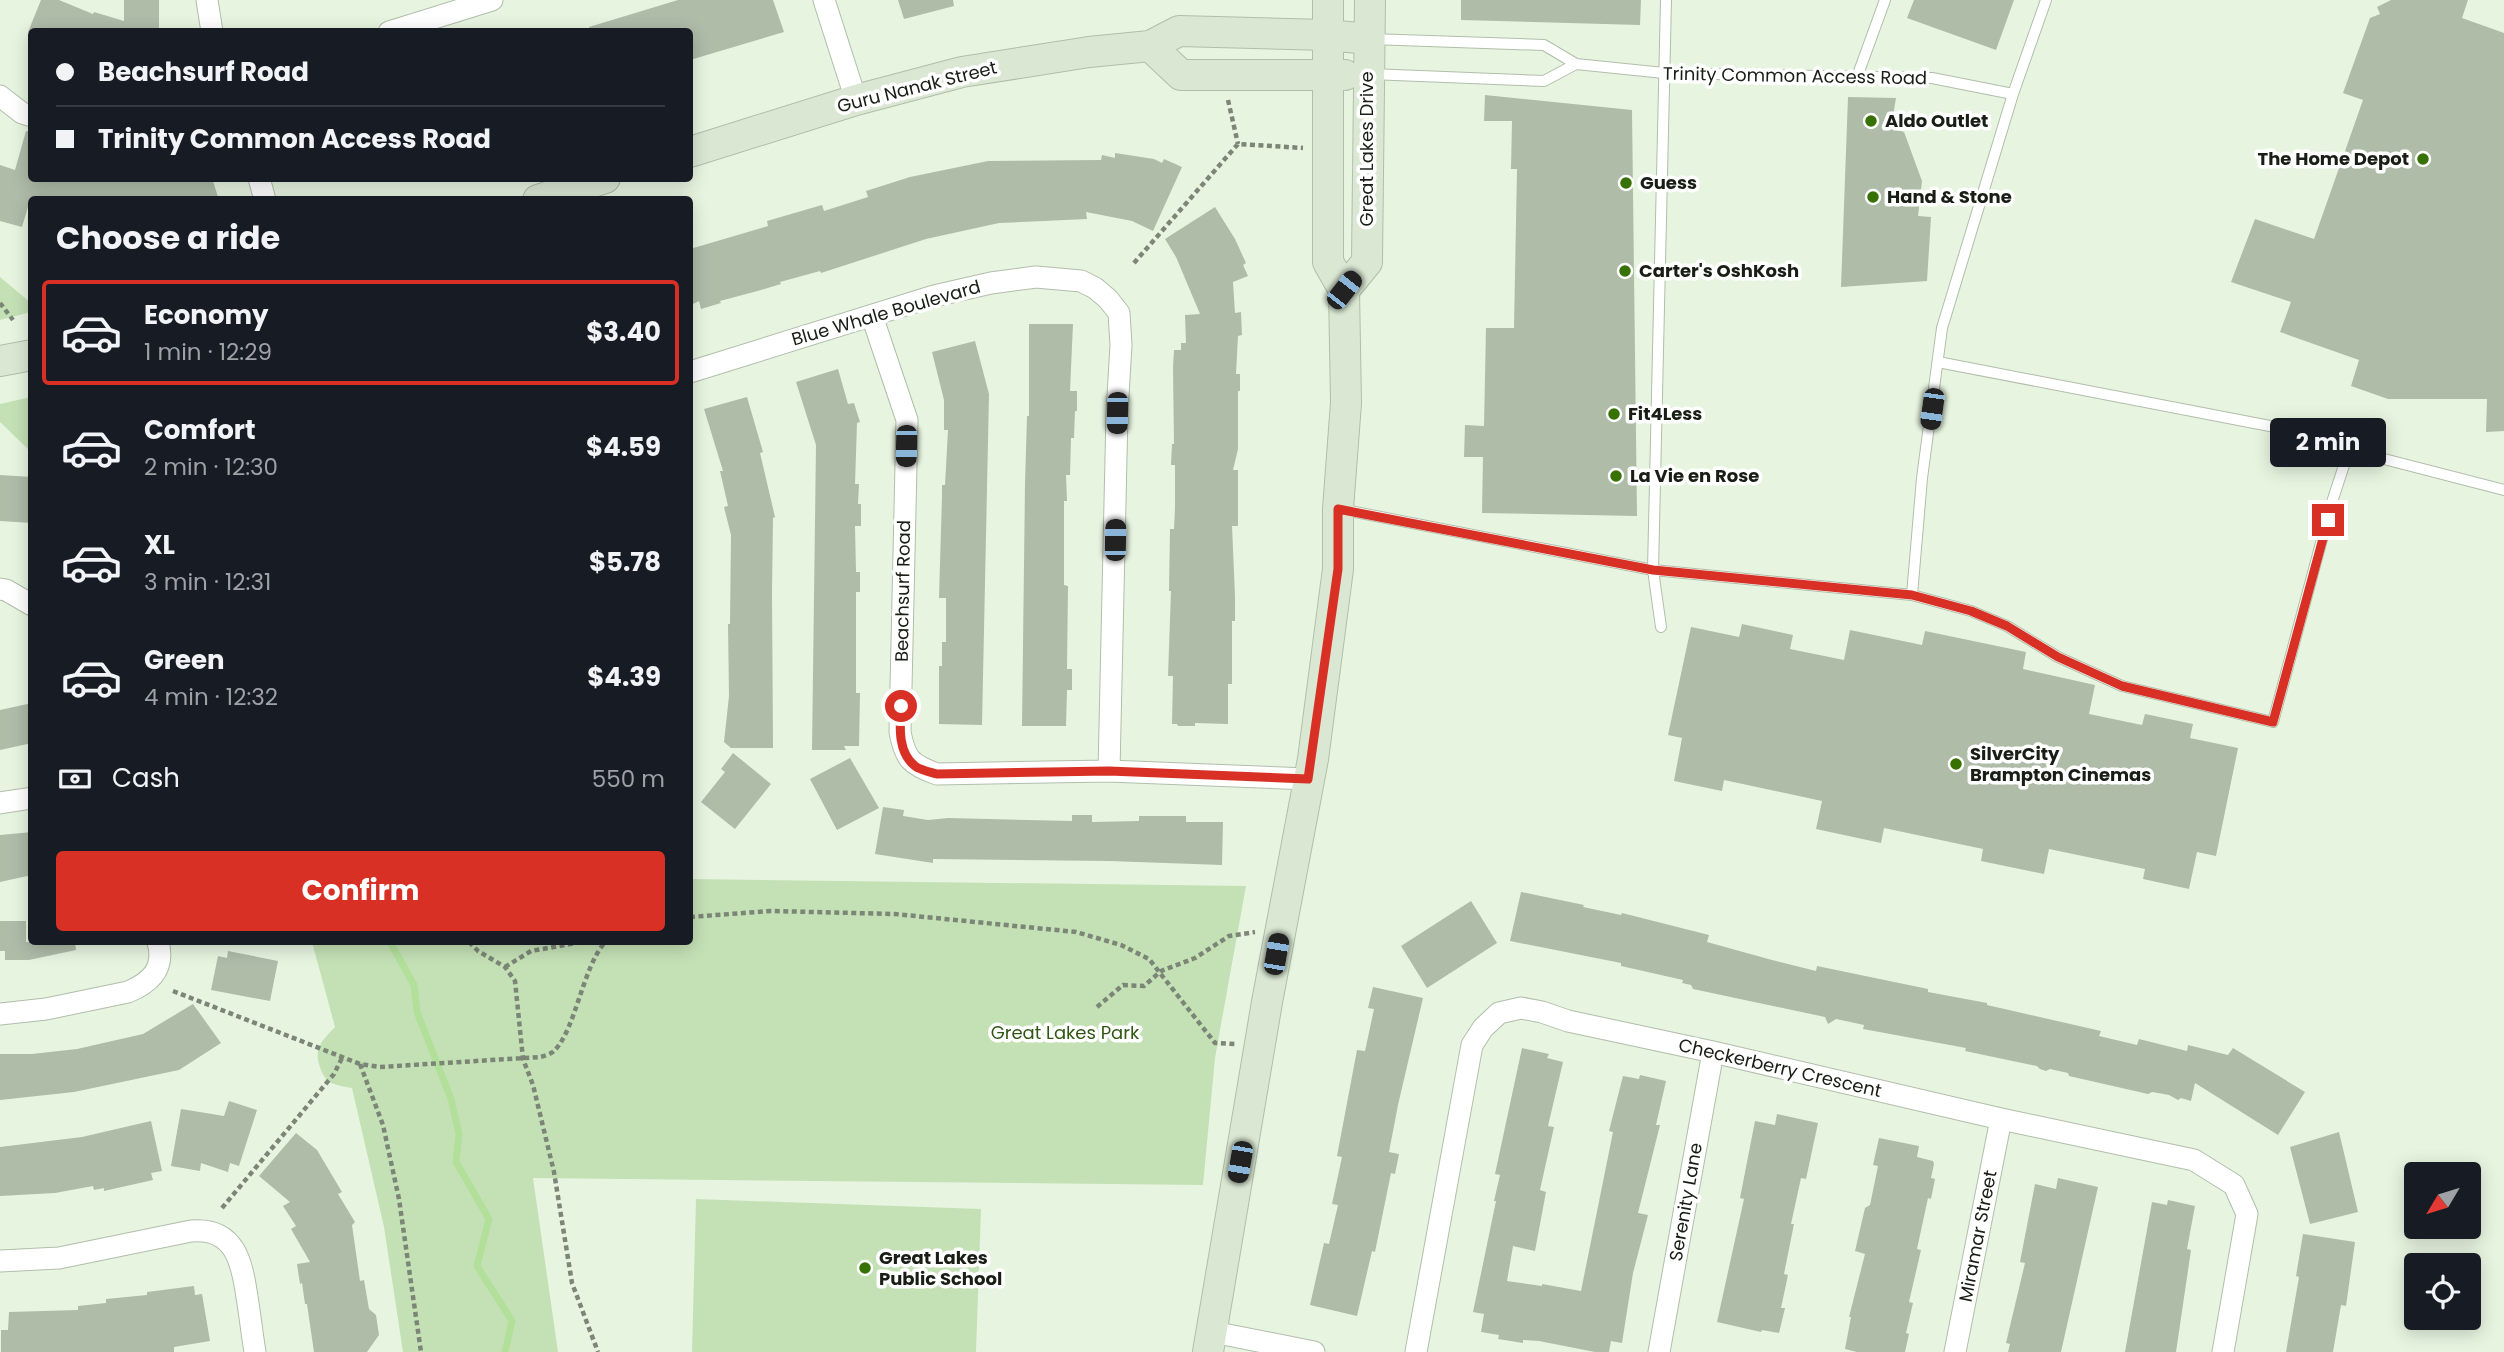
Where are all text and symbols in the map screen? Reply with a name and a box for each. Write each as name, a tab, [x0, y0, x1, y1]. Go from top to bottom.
text: Beachsurf Road	[98, 54, 309, 90]
street label: Guru Nanak Street	[834, 55, 999, 118]
street label: Trinity Common Access Road	[1663, 61, 1927, 90]
street label: Great Lakes Drive	[1354, 71, 1379, 227]
place label: Aldo Outlet	[1885, 108, 1988, 133]
marker: Aldo Outlet	[1863, 113, 1879, 129]
text: Trinity Common Access Road	[98, 121, 491, 157]
place label: The Home Depot	[2258, 146, 2409, 171]
marker: The Home Depot	[2415, 151, 2431, 167]
place label: Guess	[1640, 170, 1697, 195]
marker: Guess	[1618, 175, 1634, 191]
place label: Hand & Stone	[1887, 184, 2012, 209]
marker: Hand & Stone	[1865, 189, 1881, 205]
text: Choose a ride	[56, 215, 280, 260]
place label: Carter's OshKosh	[1639, 258, 1799, 283]
marker: Carter's OshKosh	[1617, 263, 1633, 279]
car	[1323, 267, 1366, 313]
street label: Blue Whale Boulevard	[788, 274, 983, 351]
text: Economy	[144, 297, 268, 333]
icon: car	[60, 301, 123, 364]
text: $3.40	[586, 314, 661, 350]
text: 1 min · 12:29	[144, 336, 272, 368]
car	[1919, 387, 1946, 431]
car	[1107, 392, 1128, 434]
place label: Fit4Less	[1628, 401, 1702, 426]
marker: Fit4Less	[1606, 406, 1622, 422]
text: Comfort	[144, 412, 256, 448]
icon: car	[60, 416, 123, 479]
callout: 2 min	[2270, 419, 2386, 468]
car	[896, 425, 917, 467]
text: 2 min	[2296, 426, 2360, 458]
text: $4.59	[586, 429, 661, 465]
text: 2 min · 12:30	[144, 451, 278, 483]
place label: La Vie en Rose	[1630, 463, 1759, 488]
marker: La Vie en Rose	[1608, 468, 1624, 484]
route end	[2312, 504, 2344, 536]
car	[1105, 519, 1126, 561]
street label: Beachsurf Road	[889, 520, 916, 662]
text: XL	[144, 527, 175, 563]
icon: car	[60, 531, 123, 594]
text: $5.78	[589, 544, 661, 580]
text: 3 min · 12:31	[144, 566, 271, 598]
text: Green	[144, 642, 225, 678]
icon: car	[60, 646, 123, 709]
text: $4.39	[587, 659, 661, 695]
text: 4 min · 12:32	[144, 681, 278, 713]
route start	[885, 690, 917, 722]
place label: SilverCity Brampton Cinemas	[1970, 741, 2151, 787]
marker: SilverCity Brampton Cinemas	[1948, 756, 1964, 772]
icon: cash	[56, 760, 94, 798]
text: Cash	[112, 760, 180, 796]
text: 550 m	[592, 763, 665, 795]
button: Confirm	[56, 851, 665, 931]
car	[1263, 931, 1290, 977]
park label: Great Lakes Park	[991, 1020, 1140, 1045]
street label: Checkerberry Crescent	[1676, 1032, 1884, 1103]
car	[1227, 1139, 1254, 1185]
street label: Serenity Lane	[1663, 1141, 1708, 1263]
north arrow	[2404, 1162, 2482, 1239]
map controls	[2404, 1162, 2481, 1330]
street label: Miramar Street	[1952, 1168, 2003, 1304]
place label: Great Lakes Public School	[879, 1245, 1002, 1291]
button: locate	[2404, 1253, 2481, 1330]
marker: Great Lakes Public School	[857, 1260, 873, 1276]

